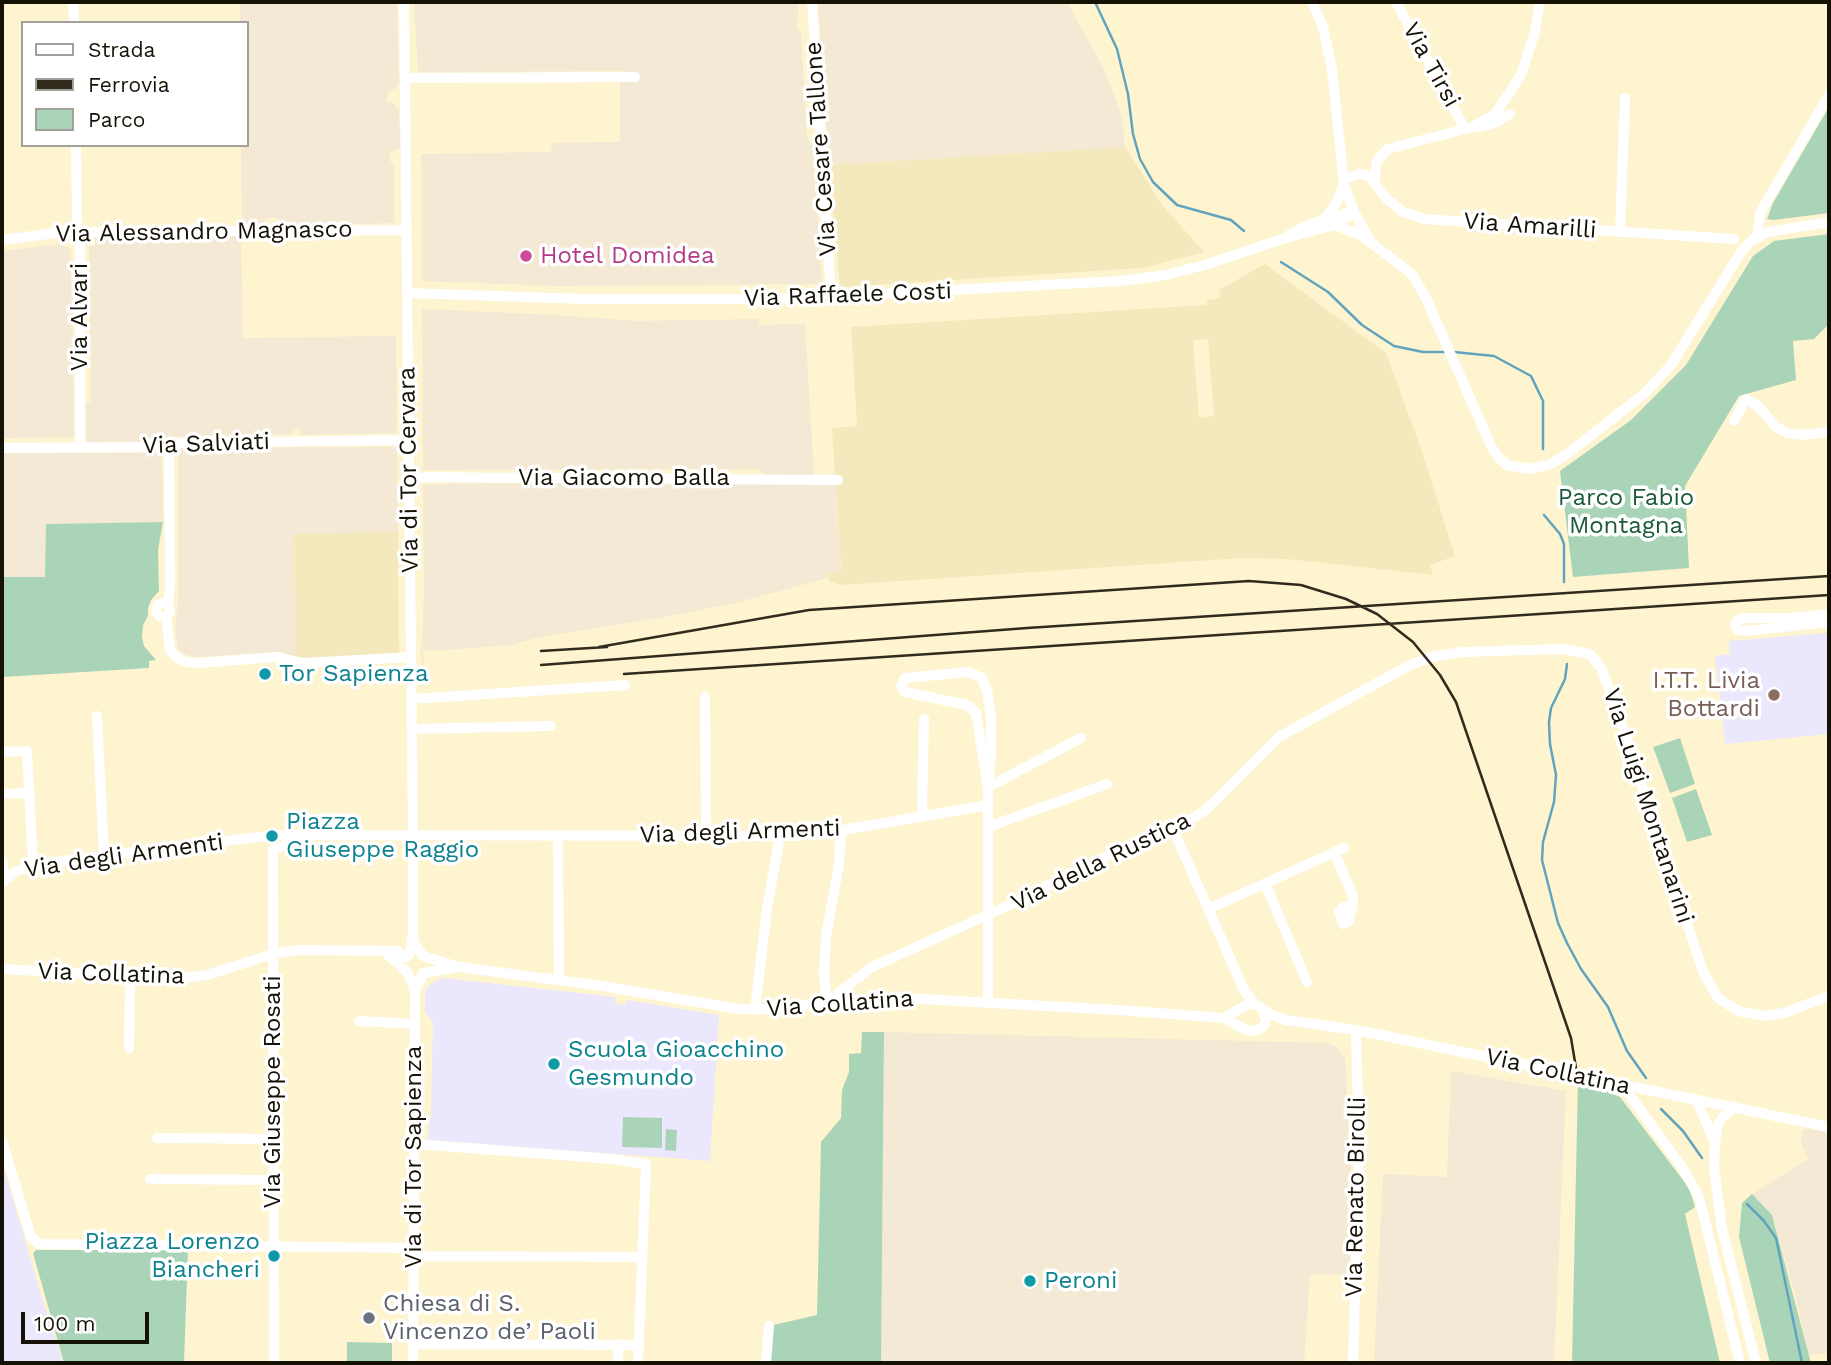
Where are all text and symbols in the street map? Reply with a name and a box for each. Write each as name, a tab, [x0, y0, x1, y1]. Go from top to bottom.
street label: Via Tirsi	[1396, 18, 1466, 112]
legend	[21, 21, 248, 147]
text: Strada	[88, 37, 155, 62]
street label: Via Cesare Tallone	[799, 41, 843, 257]
text: Ferrovia	[88, 72, 170, 97]
text: Parco	[88, 107, 145, 132]
street label: Via Amarilli	[1463, 207, 1597, 245]
street label: Via Alessandro Magnasco	[55, 215, 353, 249]
place label: Hotel Domidea	[540, 242, 714, 270]
marker: Hotel Domidea	[518, 248, 534, 264]
street label: Via Alvari	[66, 263, 94, 371]
street label: Via Raffaele Costi	[744, 277, 952, 313]
street label: Via di Tor Cervara	[393, 367, 425, 573]
street label: Via Salviati	[142, 427, 270, 461]
street label: Via Giacomo Balla	[518, 464, 730, 492]
park label: Parco Fabio Montagna	[1558, 484, 1694, 540]
place label: Tor Sapienza	[279, 660, 428, 688]
marker: Tor Sapienza	[257, 666, 273, 682]
place label: I.T.T. Livia Bottardi	[1652, 667, 1760, 723]
street label: Via Luigi Montanarini	[1596, 685, 1700, 927]
marker: I.T.T. Livia Bottardi	[1766, 687, 1782, 703]
street label: Via della Rustica	[1007, 806, 1195, 918]
place label: Piazza Giuseppe Raggio	[286, 808, 479, 864]
street label: Via degli Armenti	[639, 814, 841, 850]
street label: Via degli Armenti	[23, 828, 225, 884]
marker: Piazza Giuseppe Raggio	[264, 828, 280, 844]
street label: Via Collatina	[37, 957, 185, 991]
street label: Via Giuseppe Rosati	[259, 975, 287, 1209]
street label: Via Collatina	[766, 984, 914, 1024]
place label: Scuola Gioacchino Gesmundo	[568, 1036, 784, 1092]
street label: Via Collatina	[1483, 1043, 1633, 1101]
street label: Via di Tor Sapienza	[400, 1046, 428, 1268]
marker: Scuola Gioacchino Gesmundo	[546, 1056, 562, 1072]
street label: Via Renato Birolli	[1340, 1096, 1372, 1298]
place label: Piazza Lorenzo Biancheri	[84, 1228, 260, 1284]
marker: Piazza Lorenzo Biancheri	[266, 1248, 282, 1264]
place label: Peroni	[1044, 1267, 1117, 1295]
marker: Peroni	[1022, 1273, 1038, 1289]
place label: Chiesa di S. Vincenzo de’ Paoli	[383, 1290, 596, 1346]
scale bar	[24, 1298, 152, 1342]
marker: Chiesa di S. Vincenzo de’ Paoli	[361, 1310, 377, 1326]
text: 100 m	[34, 1311, 96, 1336]

